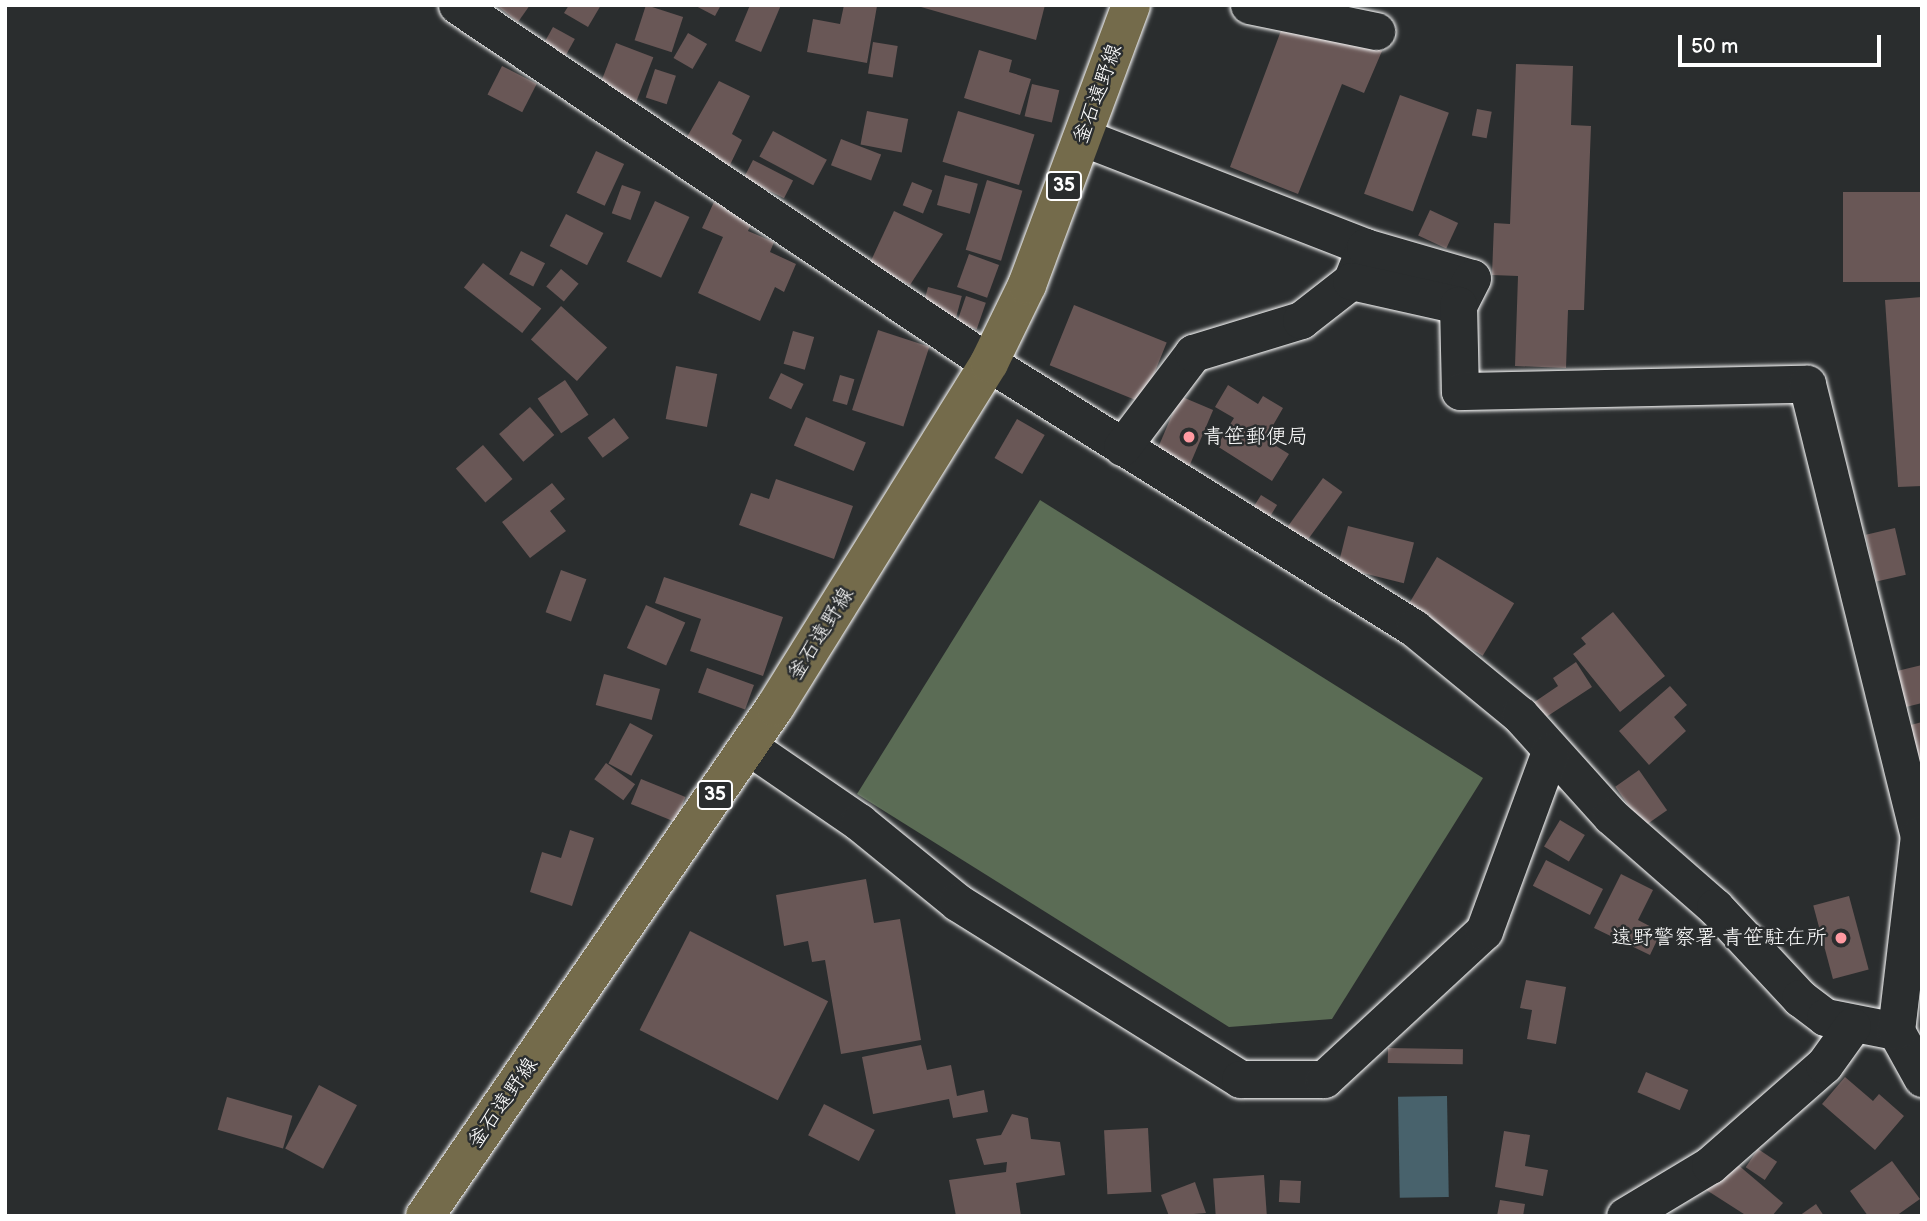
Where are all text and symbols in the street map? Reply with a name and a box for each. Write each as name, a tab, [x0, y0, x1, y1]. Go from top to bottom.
scale bar	[1682, 21, 1885, 65]
text: 50 m	[1691, 34, 1738, 59]
street label: 釜石遠野線	[1068, 40, 1128, 148]
road number: 35	[1045, 170, 1083, 202]
place label: 青笹郵便局	[1203, 424, 1308, 450]
marker: 青笹郵便局	[1181, 429, 1197, 445]
street label: 釜石遠野線	[782, 583, 860, 685]
road number: 35	[696, 780, 734, 810]
place label: 遠野警察署 青笹駐在所	[1611, 925, 1827, 951]
marker: 遠野警察署 青笹駐在所	[1833, 930, 1849, 946]
street label: 釜石遠野線	[463, 1053, 543, 1153]

